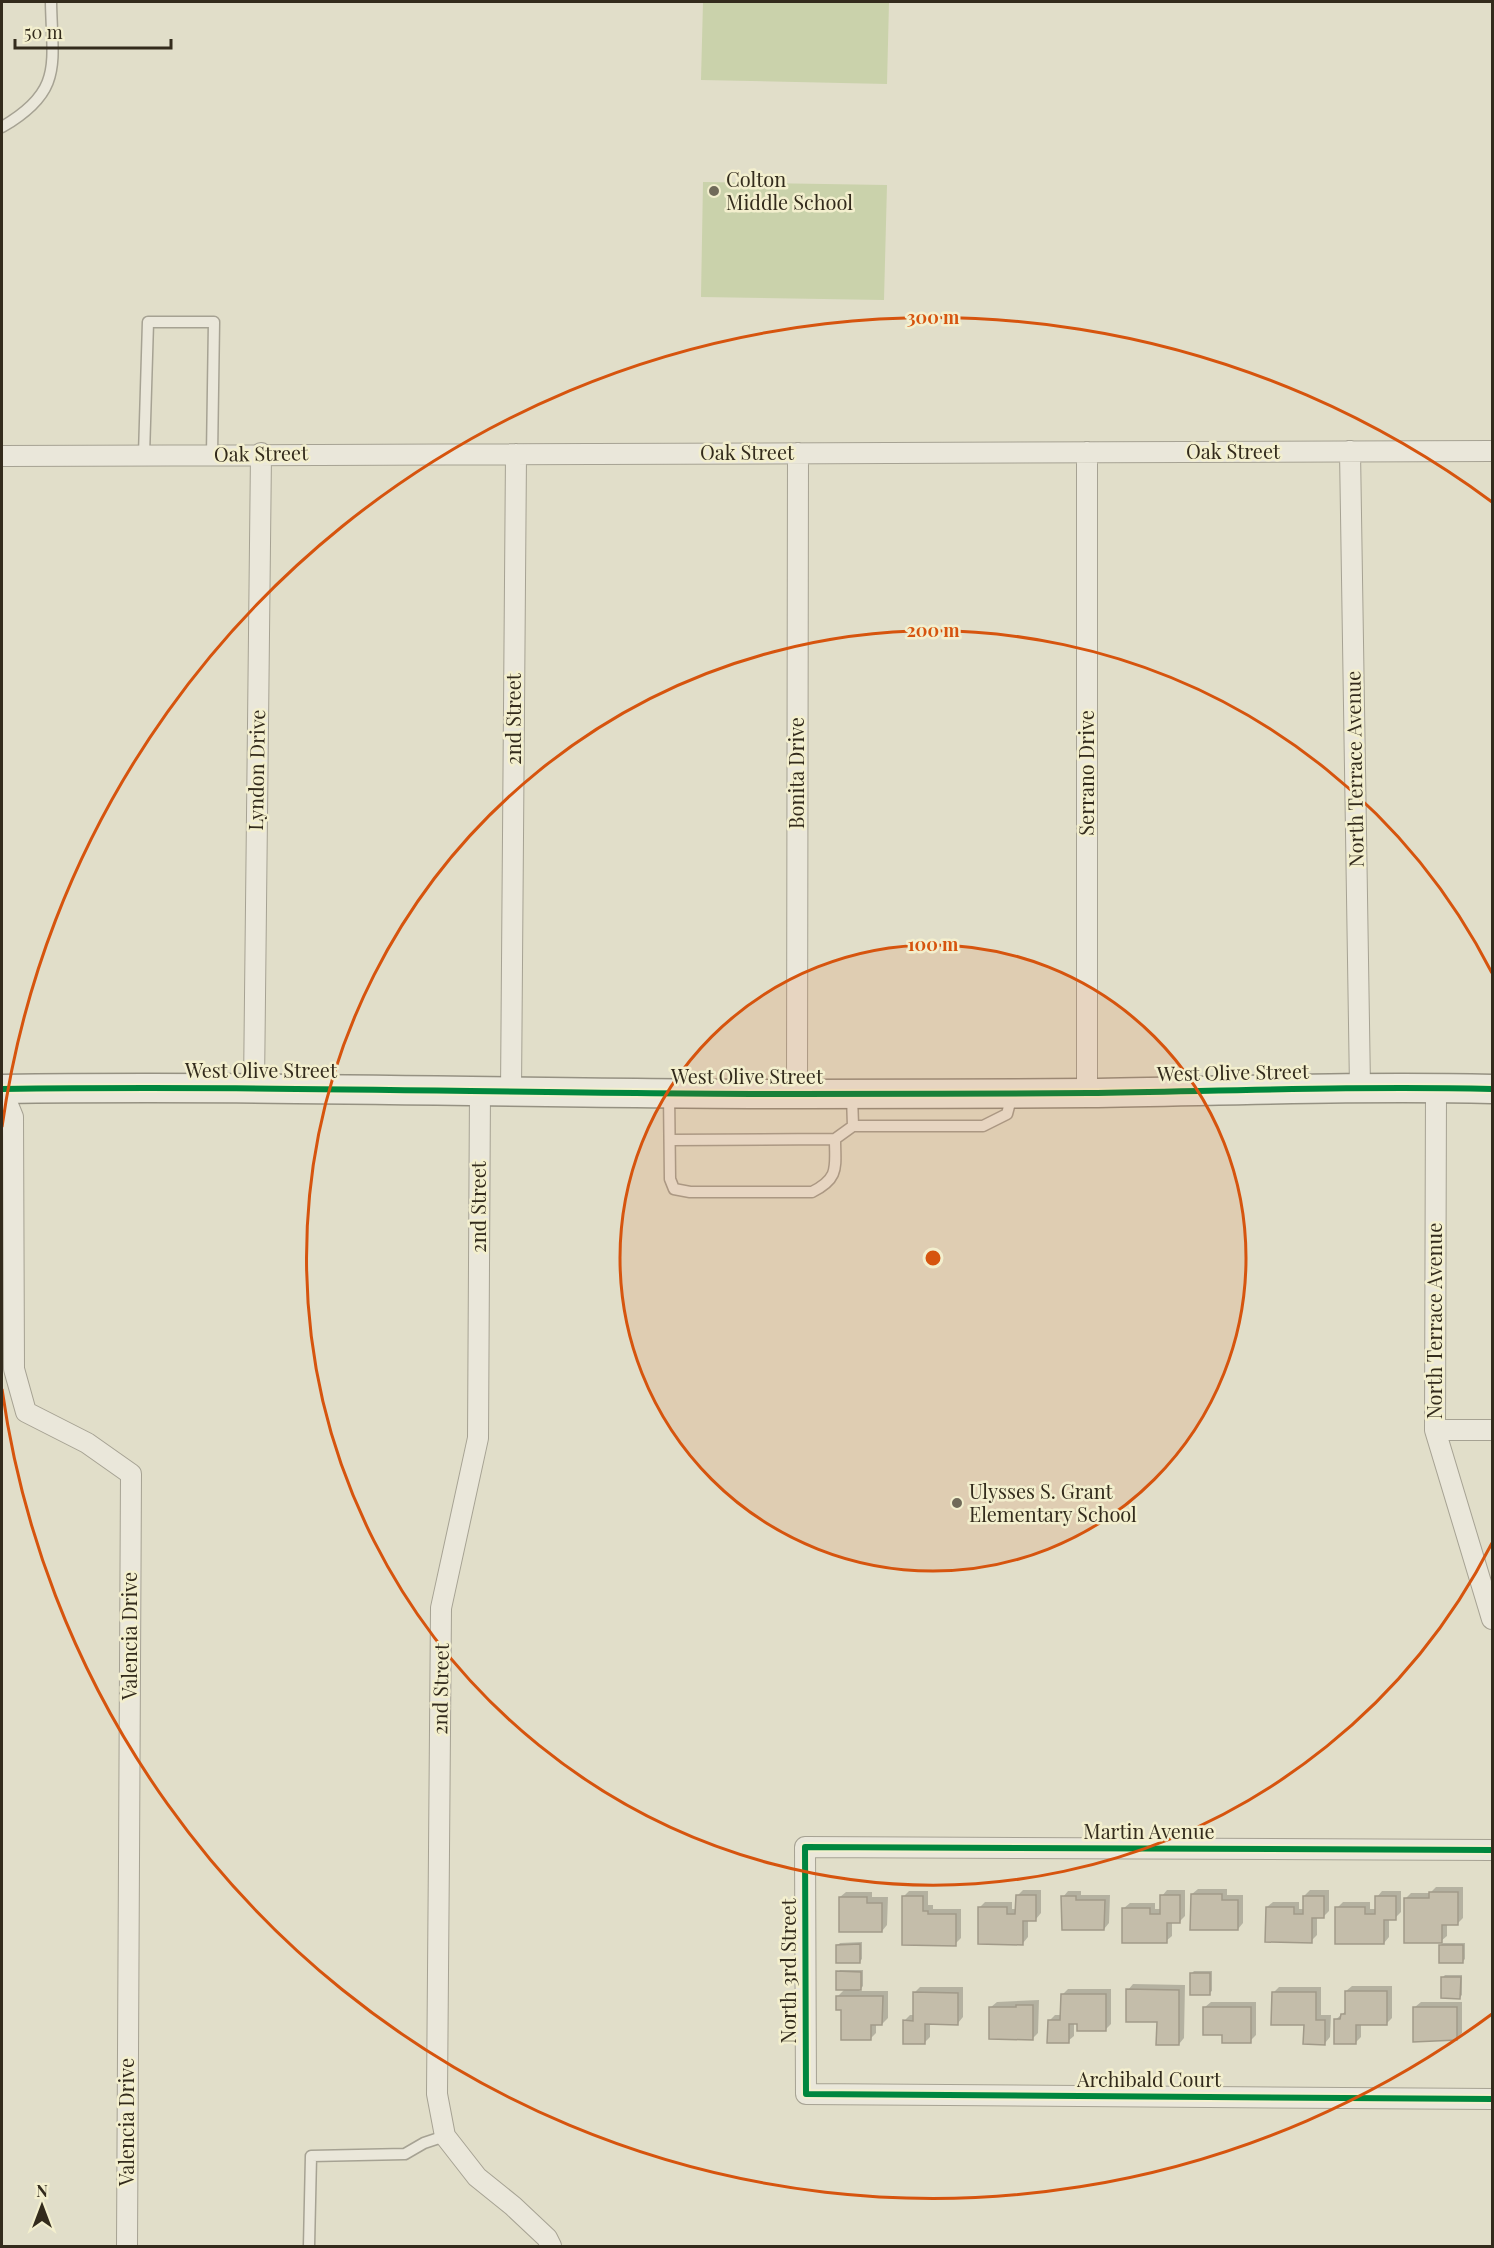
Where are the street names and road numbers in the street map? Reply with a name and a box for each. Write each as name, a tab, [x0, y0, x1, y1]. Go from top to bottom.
street label: Oak Street	[1186, 437, 1281, 464]
street label: Oak Street	[214, 438, 309, 467]
street label: Oak Street	[700, 438, 795, 465]
street label: North Terrace Avenue	[1338, 671, 1369, 868]
street label: 2nd Street	[499, 672, 526, 765]
street label: Lyndon Drive	[241, 709, 270, 831]
street label: Serrano Drive	[1072, 710, 1099, 836]
street label: Bonita Drive	[782, 717, 809, 829]
street label: West Olive Street	[184, 1056, 338, 1083]
street label: West Olive Street	[1156, 1057, 1310, 1086]
street label: West Olive Street	[670, 1062, 824, 1089]
street label: 2nd Street	[464, 1160, 491, 1253]
street label: North Terrace Avenue	[1420, 1223, 1447, 1419]
street label: Valencia Drive	[115, 1572, 142, 1701]
street label: 2nd Street	[425, 1642, 454, 1735]
street label: Martin Avenue	[1083, 1817, 1215, 1844]
street label: North 3rd Street	[774, 1897, 801, 2044]
street label: Valencia Drive	[112, 2058, 139, 2187]
street label: Archibald Court	[1076, 2065, 1222, 2092]

